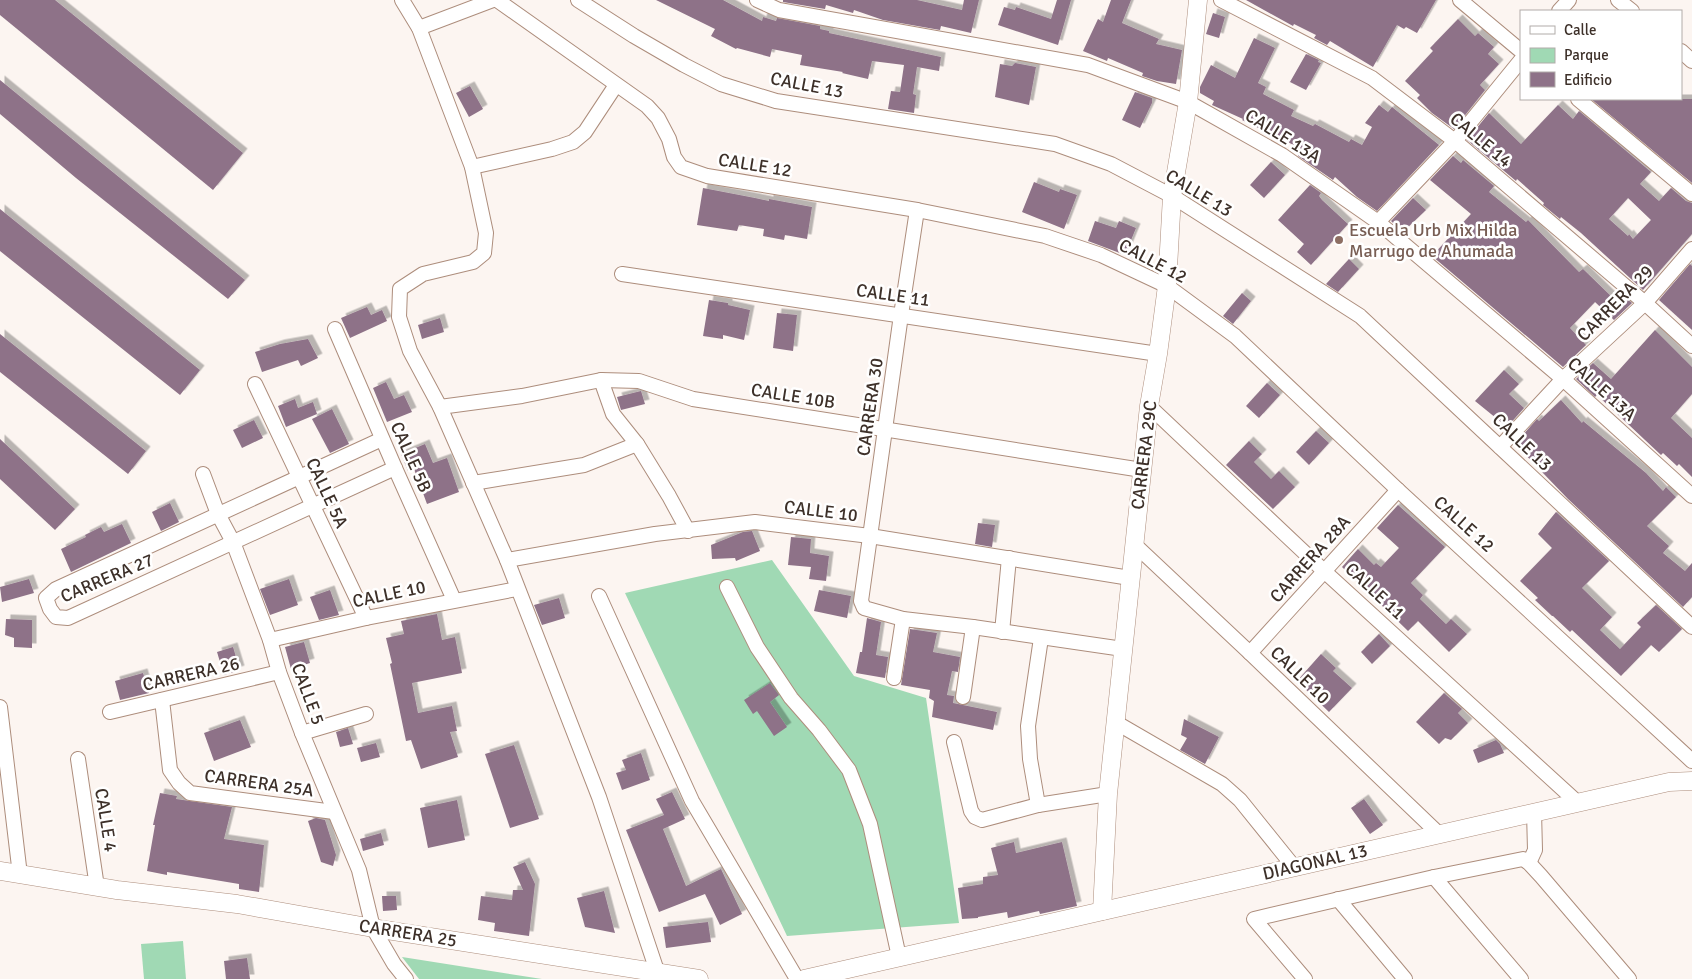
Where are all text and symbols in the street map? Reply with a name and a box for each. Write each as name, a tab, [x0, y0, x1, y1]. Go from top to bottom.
legend	[1520, 10, 1682, 100]
text: Calle	[1564, 21, 1597, 39]
text: Parque	[1564, 46, 1609, 64]
street label: CALLE 13	[769, 67, 845, 103]
text: Edificio	[1564, 71, 1612, 89]
street label: CALLE 13A	[1241, 104, 1325, 168]
street label: CALLE 14	[1446, 108, 1517, 172]
street label: CALLE 12	[717, 148, 793, 182]
street label: CALLE 13	[1162, 165, 1236, 221]
place label: Escuela Urb Mix Hilda Marrugo de Ahumada	[1349, 219, 1517, 262]
street label: CALLE 12	[1115, 234, 1191, 288]
marker: Escuela Urb Mix Hilda Marrugo de Ahumada	[1333, 234, 1345, 246]
street label: CARRERA 29	[1572, 260, 1658, 346]
street label: CALLE 11	[855, 279, 931, 311]
street label: CALLE 13A	[1563, 352, 1641, 426]
street label: CARRERA 30	[852, 356, 888, 458]
street label: CALLE 10B	[749, 379, 837, 414]
street label: CARRERA 29C	[1126, 399, 1162, 511]
street label: CALLE 13	[1488, 408, 1556, 476]
street label: CALLE 5B	[386, 418, 436, 496]
street label: CALLE 5A	[301, 454, 353, 532]
street label: CALLE 12	[1429, 491, 1499, 557]
street label: CALLE 10	[783, 496, 859, 526]
street label: CARRERA 28A	[1265, 511, 1355, 607]
street label: CARRERA 27	[57, 549, 157, 607]
street label: CALLE 11	[1340, 558, 1410, 624]
street label: CALLE 10	[351, 576, 427, 612]
street label: CALLE 10	[1266, 641, 1334, 709]
street label: CARRERA 26	[140, 652, 242, 696]
street label: CALLE 5	[287, 660, 329, 728]
street label: CARRERA 25A	[203, 764, 315, 802]
street label: CALLE 4	[90, 787, 122, 854]
street label: DIAGONAL 13	[1260, 839, 1370, 885]
street label: CARRERA 25	[357, 914, 459, 952]

